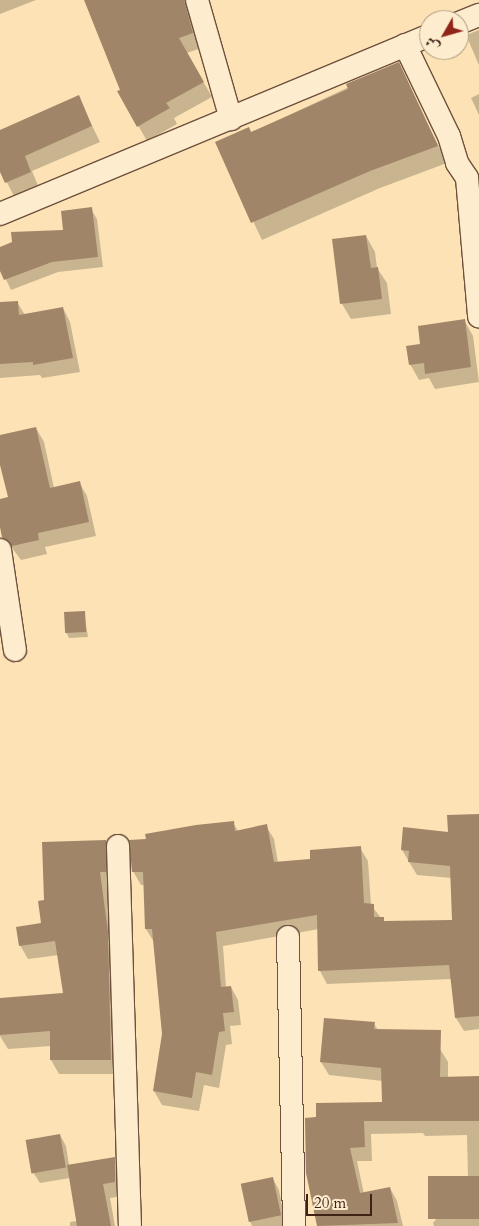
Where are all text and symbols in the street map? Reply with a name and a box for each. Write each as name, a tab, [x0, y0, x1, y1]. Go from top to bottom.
north arrow	[419, 10, 469, 60]
text: ش	[421, 33, 444, 55]
scale bar	[309, 1184, 375, 1216]
text: 20 m	[314, 1193, 346, 1213]

